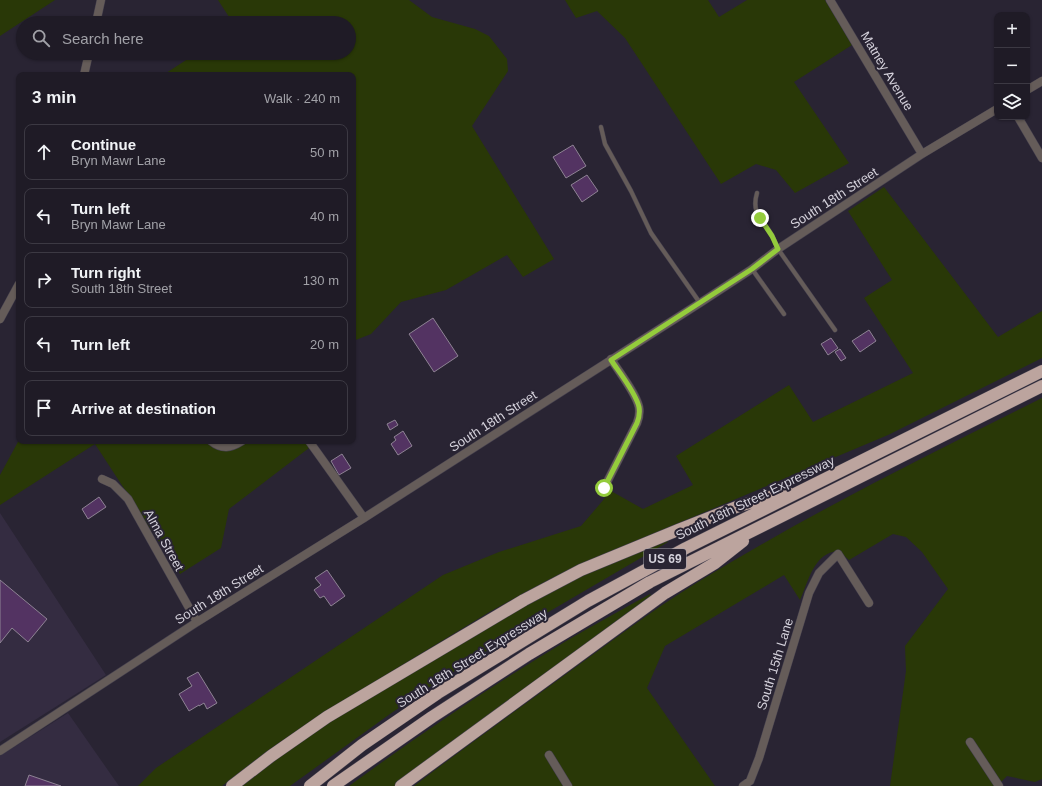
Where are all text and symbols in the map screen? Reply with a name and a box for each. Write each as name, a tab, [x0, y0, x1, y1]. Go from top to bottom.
map controls	[994, 12, 1030, 120]
button: +	[994, 12, 1030, 48]
search box	[16, 16, 356, 60]
icon: search	[30, 27, 52, 49]
street label: Matney Avenue	[858, 29, 916, 113]
text: Search here	[62, 30, 144, 47]
button: −	[994, 48, 1030, 84]
button: layers	[994, 84, 1030, 120]
text: 3 min	[32, 88, 76, 107]
text: Walk · 240 m	[264, 91, 340, 106]
text: Continue	[71, 136, 136, 153]
icon: ahead	[33, 141, 55, 163]
text: 50 m	[310, 145, 339, 160]
text: Bryn Mawr Lane	[71, 153, 166, 168]
street label: South 18th Street	[787, 164, 881, 232]
text: Turn left	[71, 200, 130, 217]
icon: left	[33, 205, 55, 227]
text: 40 m	[310, 209, 339, 224]
route end	[751, 209, 769, 227]
text: Bryn Mawr Lane	[71, 217, 166, 232]
text: Turn right	[71, 264, 141, 281]
icon: right	[33, 269, 55, 291]
text: 130 m	[303, 273, 339, 288]
text: South 18th Street	[71, 281, 172, 296]
icon: left	[33, 333, 55, 355]
text: Turn left	[71, 336, 130, 353]
text: 20 m	[310, 337, 339, 352]
street label: South 18th Street	[446, 387, 540, 455]
icon: arrive	[33, 397, 55, 419]
text: Arrive at destination	[71, 400, 216, 417]
street label: South 18th Street Expressway	[673, 453, 837, 543]
route start	[595, 479, 613, 497]
street label: Alma Street	[141, 507, 187, 574]
road number: US 69	[644, 549, 686, 569]
street label: South 18th Street	[172, 561, 266, 627]
street label: South 18th Street Expressway	[394, 605, 551, 711]
street label: South 15th Lane	[754, 616, 796, 712]

